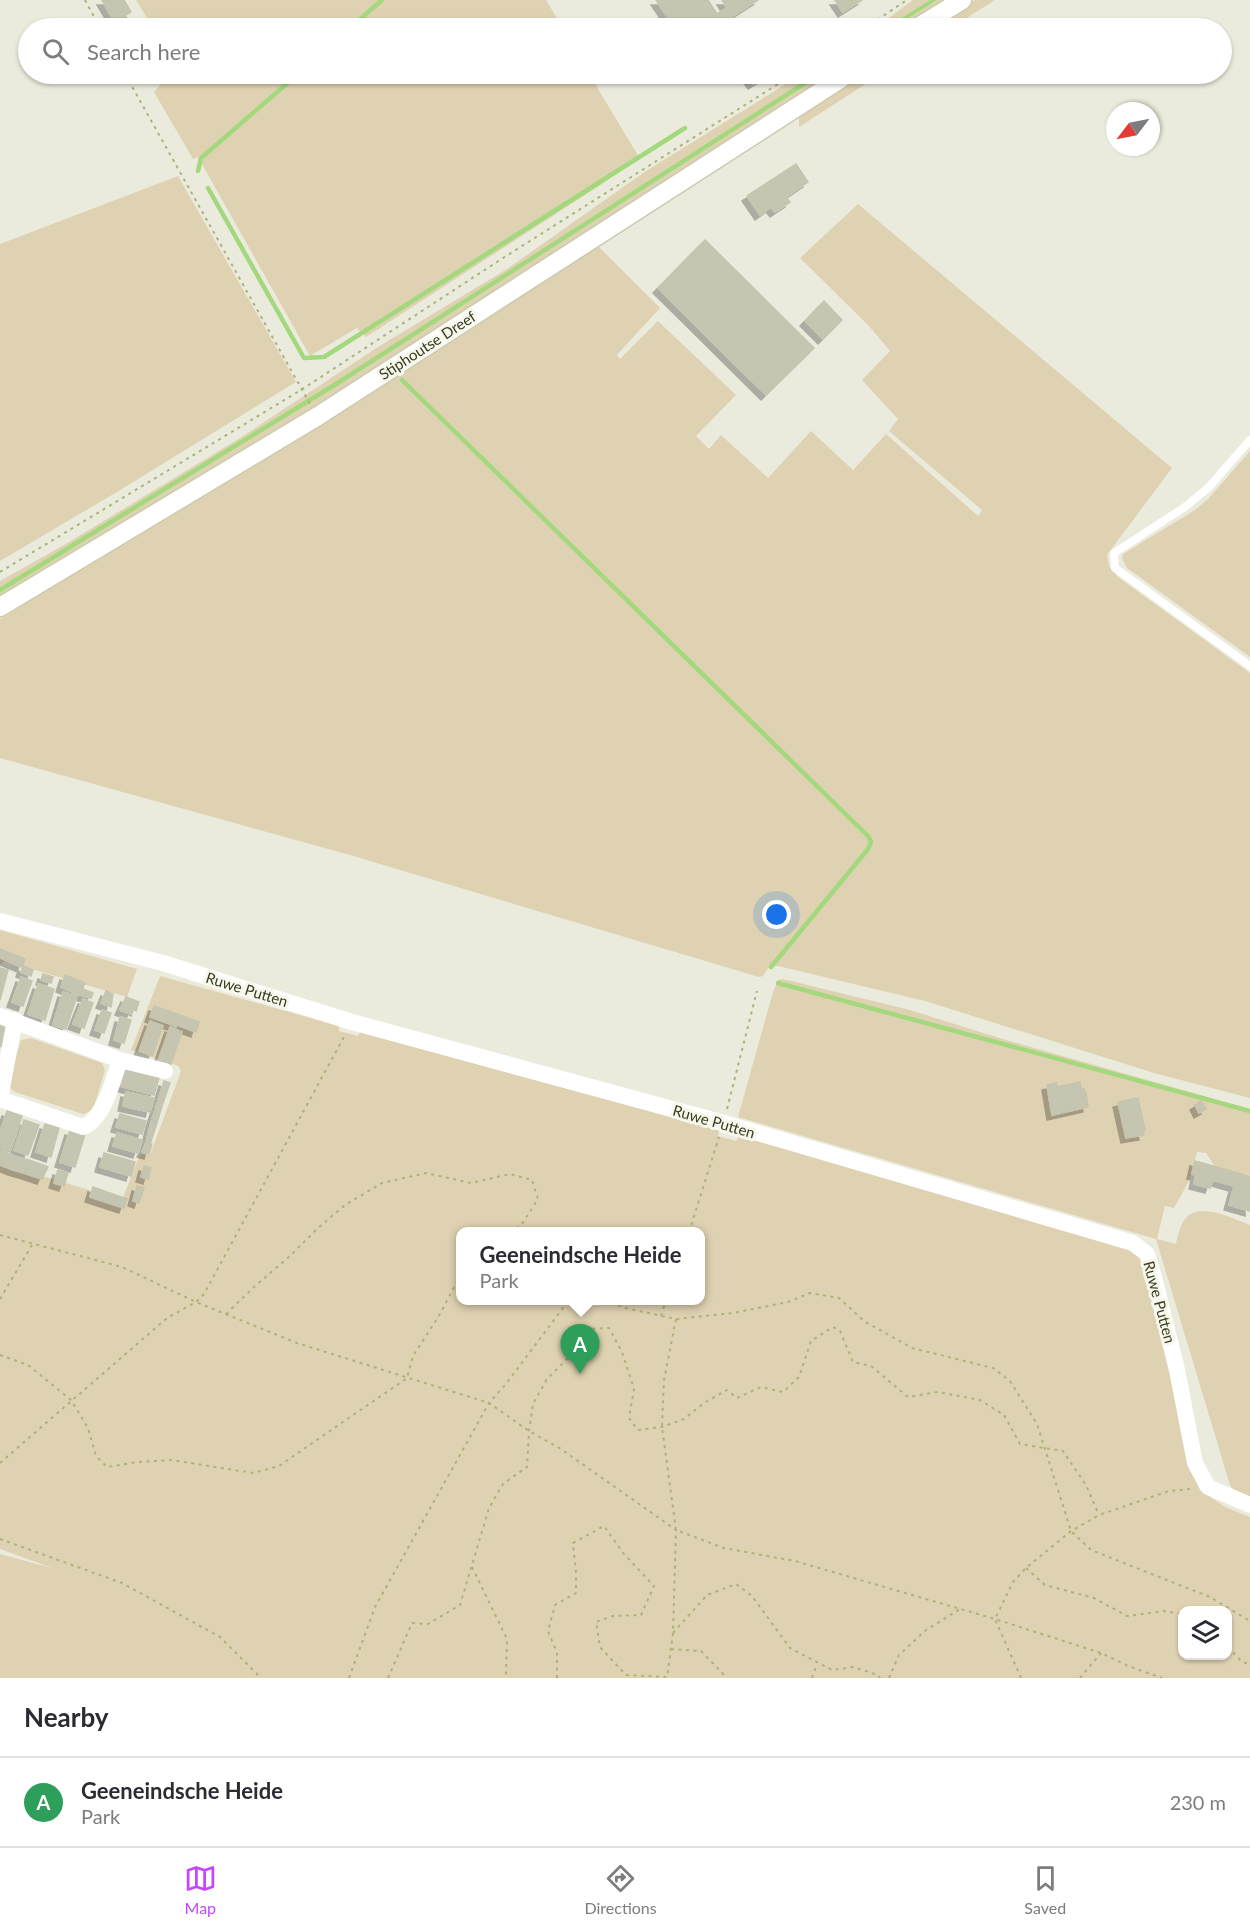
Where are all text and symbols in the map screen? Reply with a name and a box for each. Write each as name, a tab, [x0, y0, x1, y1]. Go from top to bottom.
search box	[18, 18, 1232, 84]
icon: search	[39, 35, 72, 68]
text: Search here	[87, 38, 200, 65]
north arrow	[1106, 102, 1160, 156]
street label: Stiphoutse Dreef	[375, 307, 479, 383]
your location	[762, 900, 791, 929]
street label: Ruwe Putten	[204, 968, 290, 1010]
street label: Ruwe Putten	[671, 1101, 757, 1141]
popup	[456, 1227, 705, 1305]
text: Geeneindsche Heide	[480, 1241, 681, 1268]
street label: Ruwe Putten	[1140, 1259, 1180, 1345]
text: Park	[480, 1268, 519, 1292]
pin: A	[560, 1324, 600, 1374]
map controls	[1178, 1606, 1232, 1660]
button: layers	[1178, 1606, 1232, 1660]
text: Nearby	[24, 1701, 109, 1733]
text: Geeneindsche Heide	[81, 1777, 283, 1804]
text: A	[37, 1790, 50, 1814]
text: 230 m	[1170, 1790, 1226, 1814]
text: Park	[81, 1804, 120, 1828]
tab: Map	[184, 1862, 217, 1917]
tab: Directions	[584, 1862, 657, 1917]
tab: Saved	[1024, 1862, 1066, 1917]

